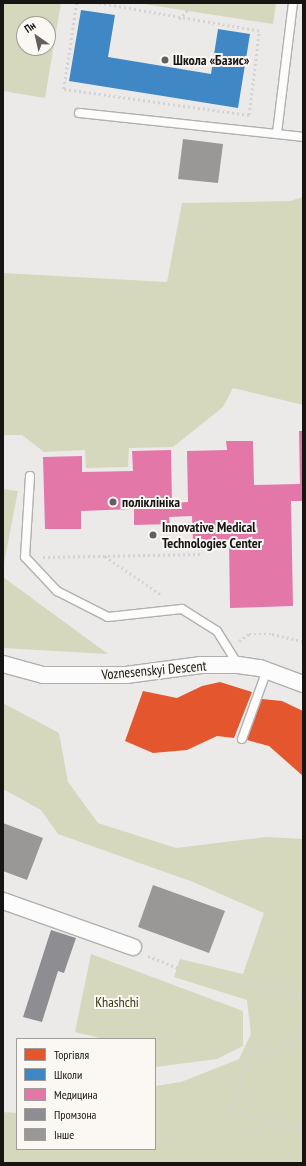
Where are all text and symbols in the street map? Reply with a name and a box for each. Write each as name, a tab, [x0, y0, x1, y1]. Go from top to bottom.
north arrow	[16, 16, 56, 56]
text: Пн	[22, 18, 38, 36]
place label: Школа «Базис»	[173, 52, 249, 68]
marker: Школа «Базис»	[160, 55, 170, 65]
place label: поліклініка	[122, 494, 180, 510]
marker: поліклініка	[107, 496, 119, 508]
place label: Innovative Medical Technologies Center	[162, 519, 262, 552]
marker: Innovative Medical Technologies Center	[147, 529, 159, 541]
street label: Voznesenskyi Descent	[101, 657, 207, 683]
park label: Khashchi	[95, 994, 139, 1010]
legend	[16, 1038, 156, 1150]
text: Торгівля	[54, 1047, 89, 1062]
text: Школи	[54, 1067, 82, 1082]
text: Медицина	[54, 1087, 98, 1102]
text: Промзона	[54, 1107, 96, 1122]
text: Інше	[54, 1127, 74, 1142]

